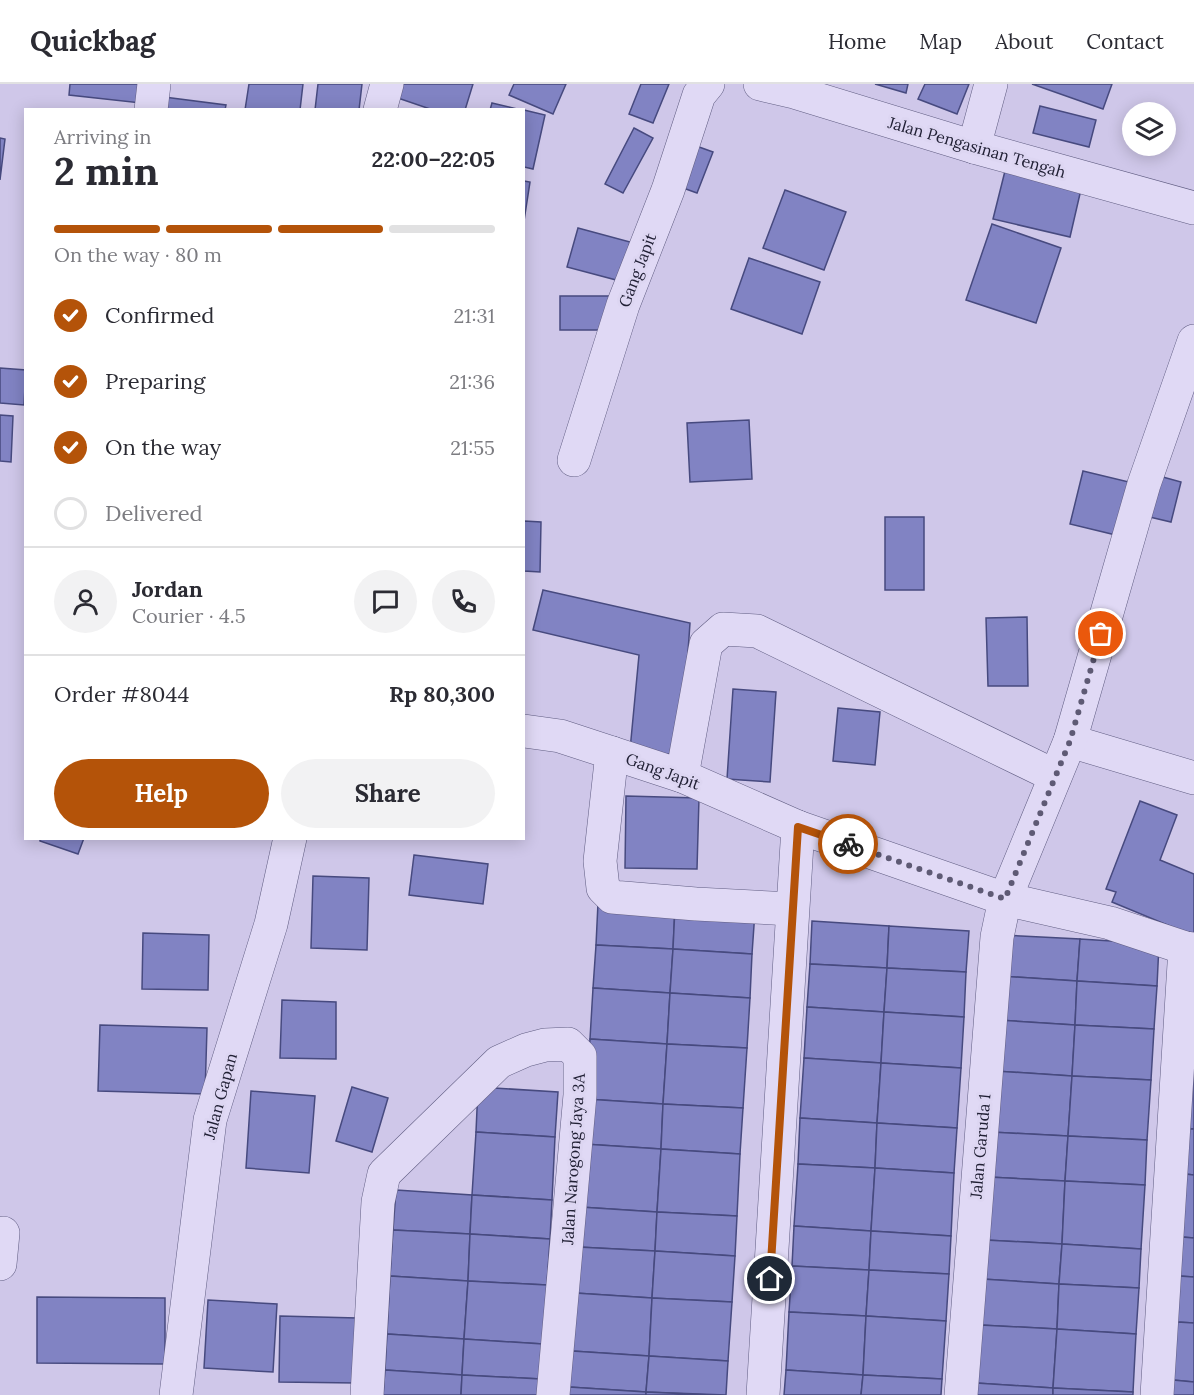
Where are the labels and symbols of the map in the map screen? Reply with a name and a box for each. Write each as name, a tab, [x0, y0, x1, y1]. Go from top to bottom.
street label: Jalan Pengasinan Tengah	[885, 112, 1069, 182]
street label: Gang Japit	[614, 229, 661, 310]
pin	[1075, 608, 1126, 659]
street label: Gang Japit	[623, 748, 704, 794]
courier	[818, 814, 878, 874]
street label: Jalan Gapan	[199, 1050, 241, 1142]
street label: Jalan Narogong Jaya 3A	[557, 1072, 589, 1246]
street label: Jalan Garuda 1	[965, 1093, 995, 1200]
pin	[744, 1253, 795, 1304]

